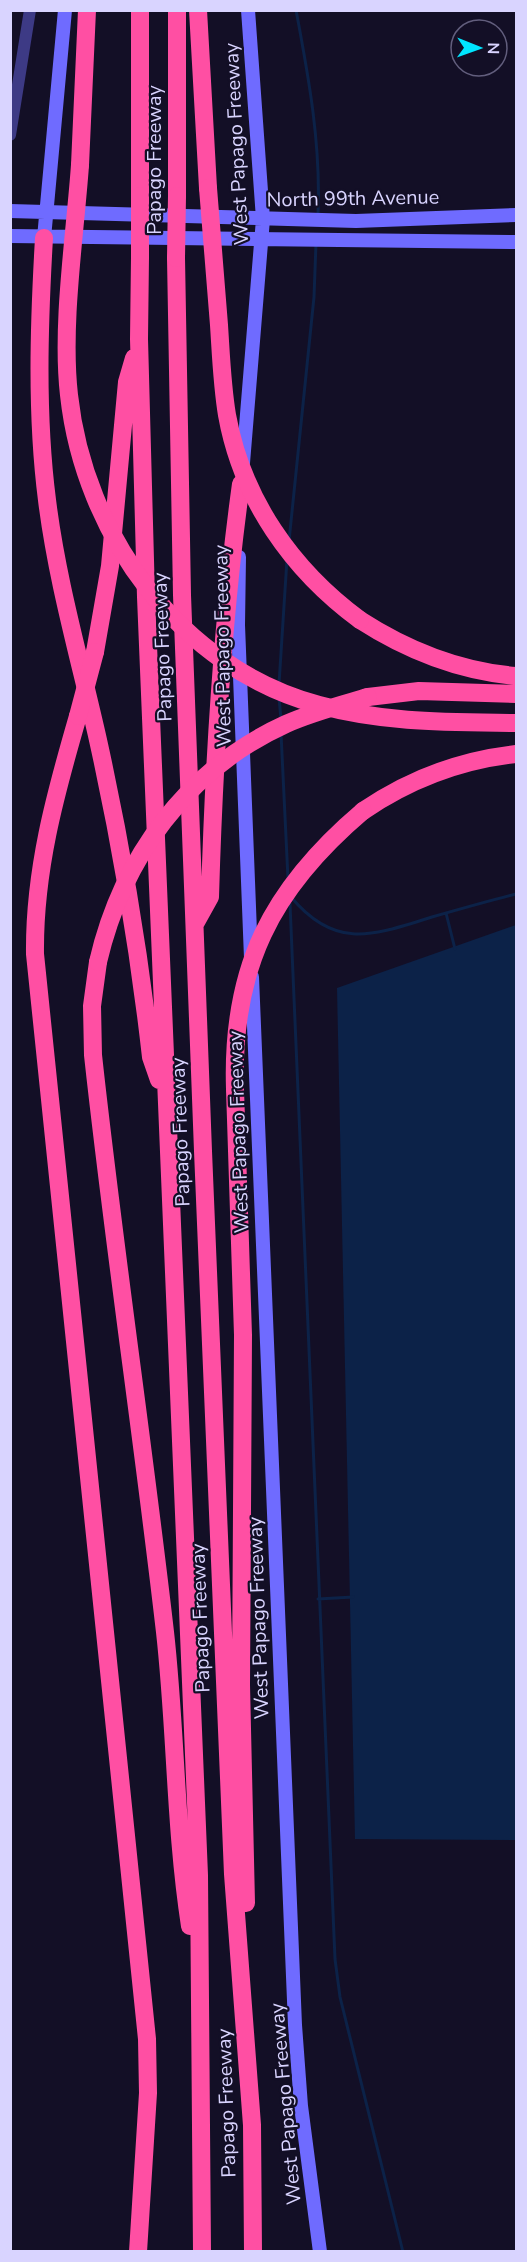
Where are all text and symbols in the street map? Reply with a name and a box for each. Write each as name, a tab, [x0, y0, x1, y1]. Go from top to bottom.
north arrow	[449, 18, 509, 78]
street label: West Papago Freeway	[218, 41, 255, 246]
text: N	[482, 42, 504, 54]
street label: Papago Freeway	[141, 85, 168, 235]
street label: North 99th Avenue	[266, 183, 440, 214]
street label: West Papago Freeway	[207, 544, 238, 747]
street label: Papago Freeway	[146, 571, 179, 722]
street label: West Papago Freeway	[221, 1030, 256, 1234]
street label: Papago Freeway	[164, 1056, 197, 1207]
street label: West Papago Freeway	[241, 1516, 276, 1720]
street label: Papago Freeway	[184, 1542, 217, 1693]
street label: West Papago Freeway	[263, 2001, 308, 2206]
street label: Papago Freeway	[210, 2027, 243, 2178]

